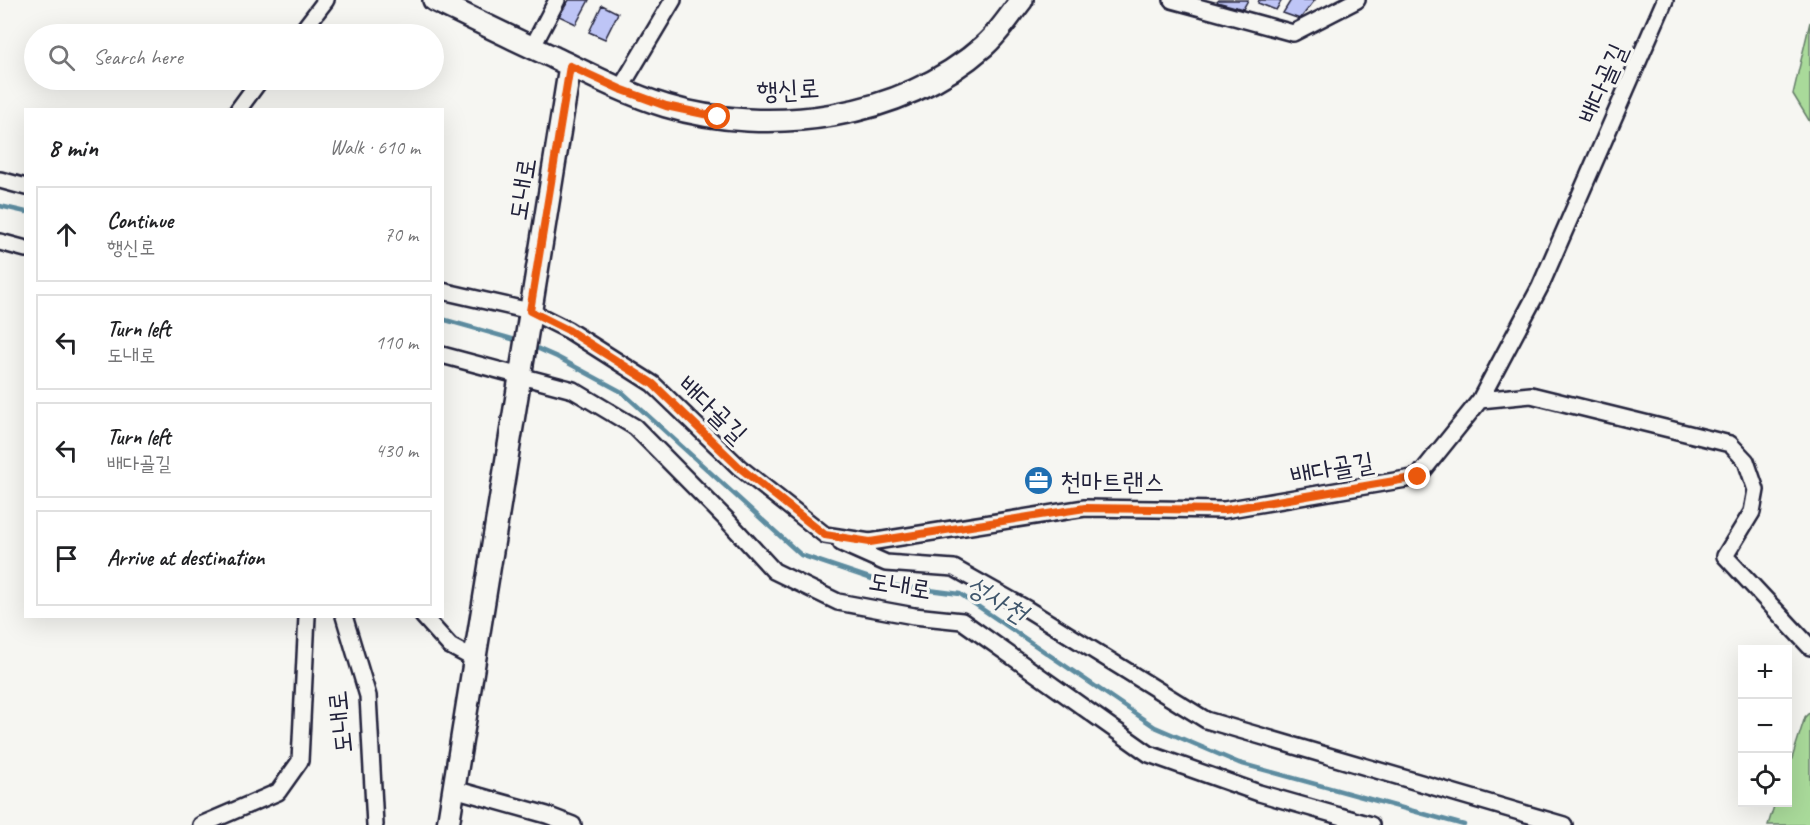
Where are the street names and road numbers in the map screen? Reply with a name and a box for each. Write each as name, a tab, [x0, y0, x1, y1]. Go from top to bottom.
street label: 배다골길	[1570, 38, 1635, 128]
street label: 행신로	[756, 71, 820, 108]
street label: 도내로	[501, 156, 544, 223]
street label: 배다골길	[671, 368, 754, 450]
street label: 배다골길	[1288, 445, 1376, 492]
street label: 도내로	[866, 564, 933, 607]
street label: 도내로	[321, 689, 360, 755]

